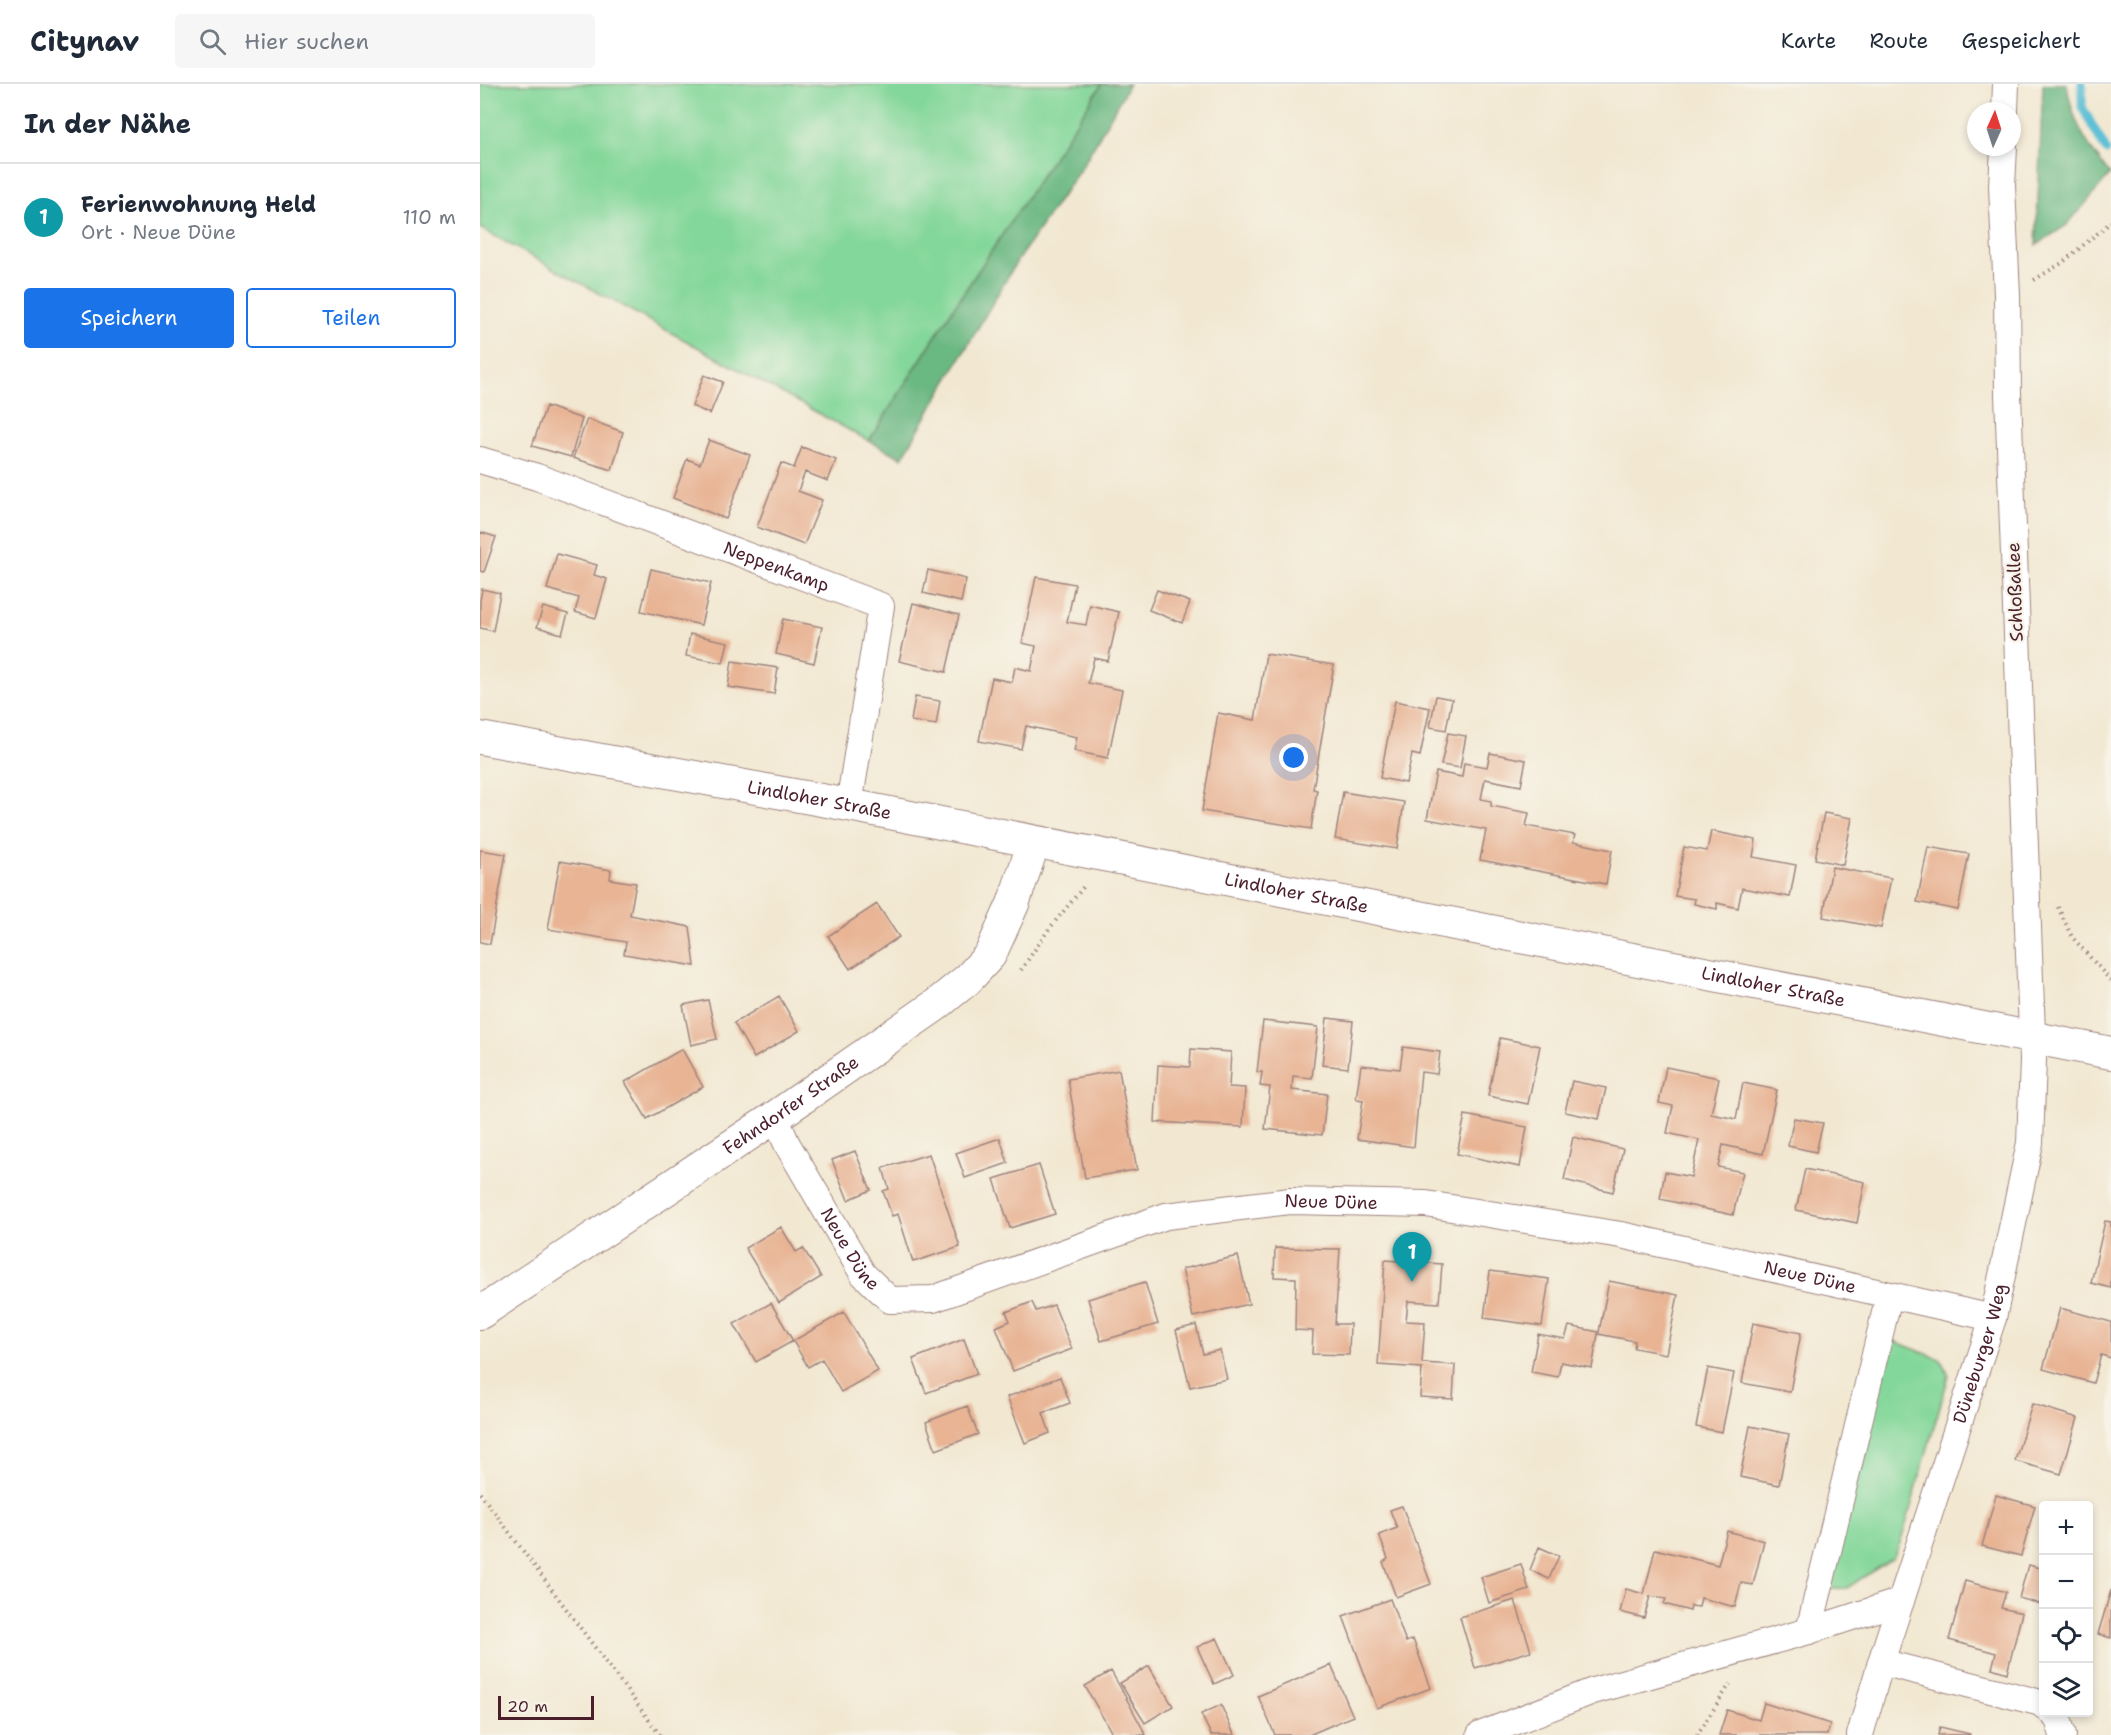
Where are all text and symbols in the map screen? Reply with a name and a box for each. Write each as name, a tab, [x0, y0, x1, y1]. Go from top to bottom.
search box	[175, 14, 595, 68]
text: Citynav	[30, 22, 139, 60]
icon: search	[196, 25, 229, 58]
text: Hier suchen	[244, 27, 369, 56]
text: Karte	[1781, 27, 1836, 55]
text: Route	[1869, 27, 1928, 55]
text: Gespeichert	[1961, 27, 2081, 55]
north arrow	[1967, 102, 2021, 156]
text: In der Nähe	[24, 106, 191, 141]
text: Ferienwohnung Held	[81, 190, 316, 219]
text: 1	[39, 204, 48, 230]
text: 110 m	[402, 204, 456, 230]
text: Ort · Neue Düne	[81, 219, 236, 245]
button: Speichern	[24, 288, 234, 348]
button: Teilen	[246, 288, 456, 348]
street label: Neppenkamp	[720, 536, 833, 598]
street label: Schloßallee	[2001, 542, 2029, 642]
your location	[1279, 743, 1308, 772]
street label: Lindloher Straße	[745, 775, 894, 825]
street label: Lindloher Straße	[1222, 867, 1370, 919]
street label: Lindloher Straße	[1699, 961, 1847, 1012]
street label: Fehndorfer Straße	[718, 1050, 864, 1160]
street label: Neue Düne	[1284, 1189, 1378, 1215]
street label: Neue Düne	[815, 1203, 885, 1296]
pin: 1	[1392, 1232, 1432, 1282]
street label: Neue Düne	[1762, 1255, 1858, 1299]
street label: Düneburger Weg	[1947, 1282, 2012, 1427]
map controls	[2039, 1501, 2093, 1717]
button: +	[2039, 1501, 2093, 1555]
button: −	[2039, 1555, 2093, 1609]
button: locate	[2039, 1609, 2093, 1663]
button: layers	[2039, 1663, 2093, 1717]
scale bar	[498, 1693, 594, 1720]
text: 20 m	[507, 1696, 548, 1717]

